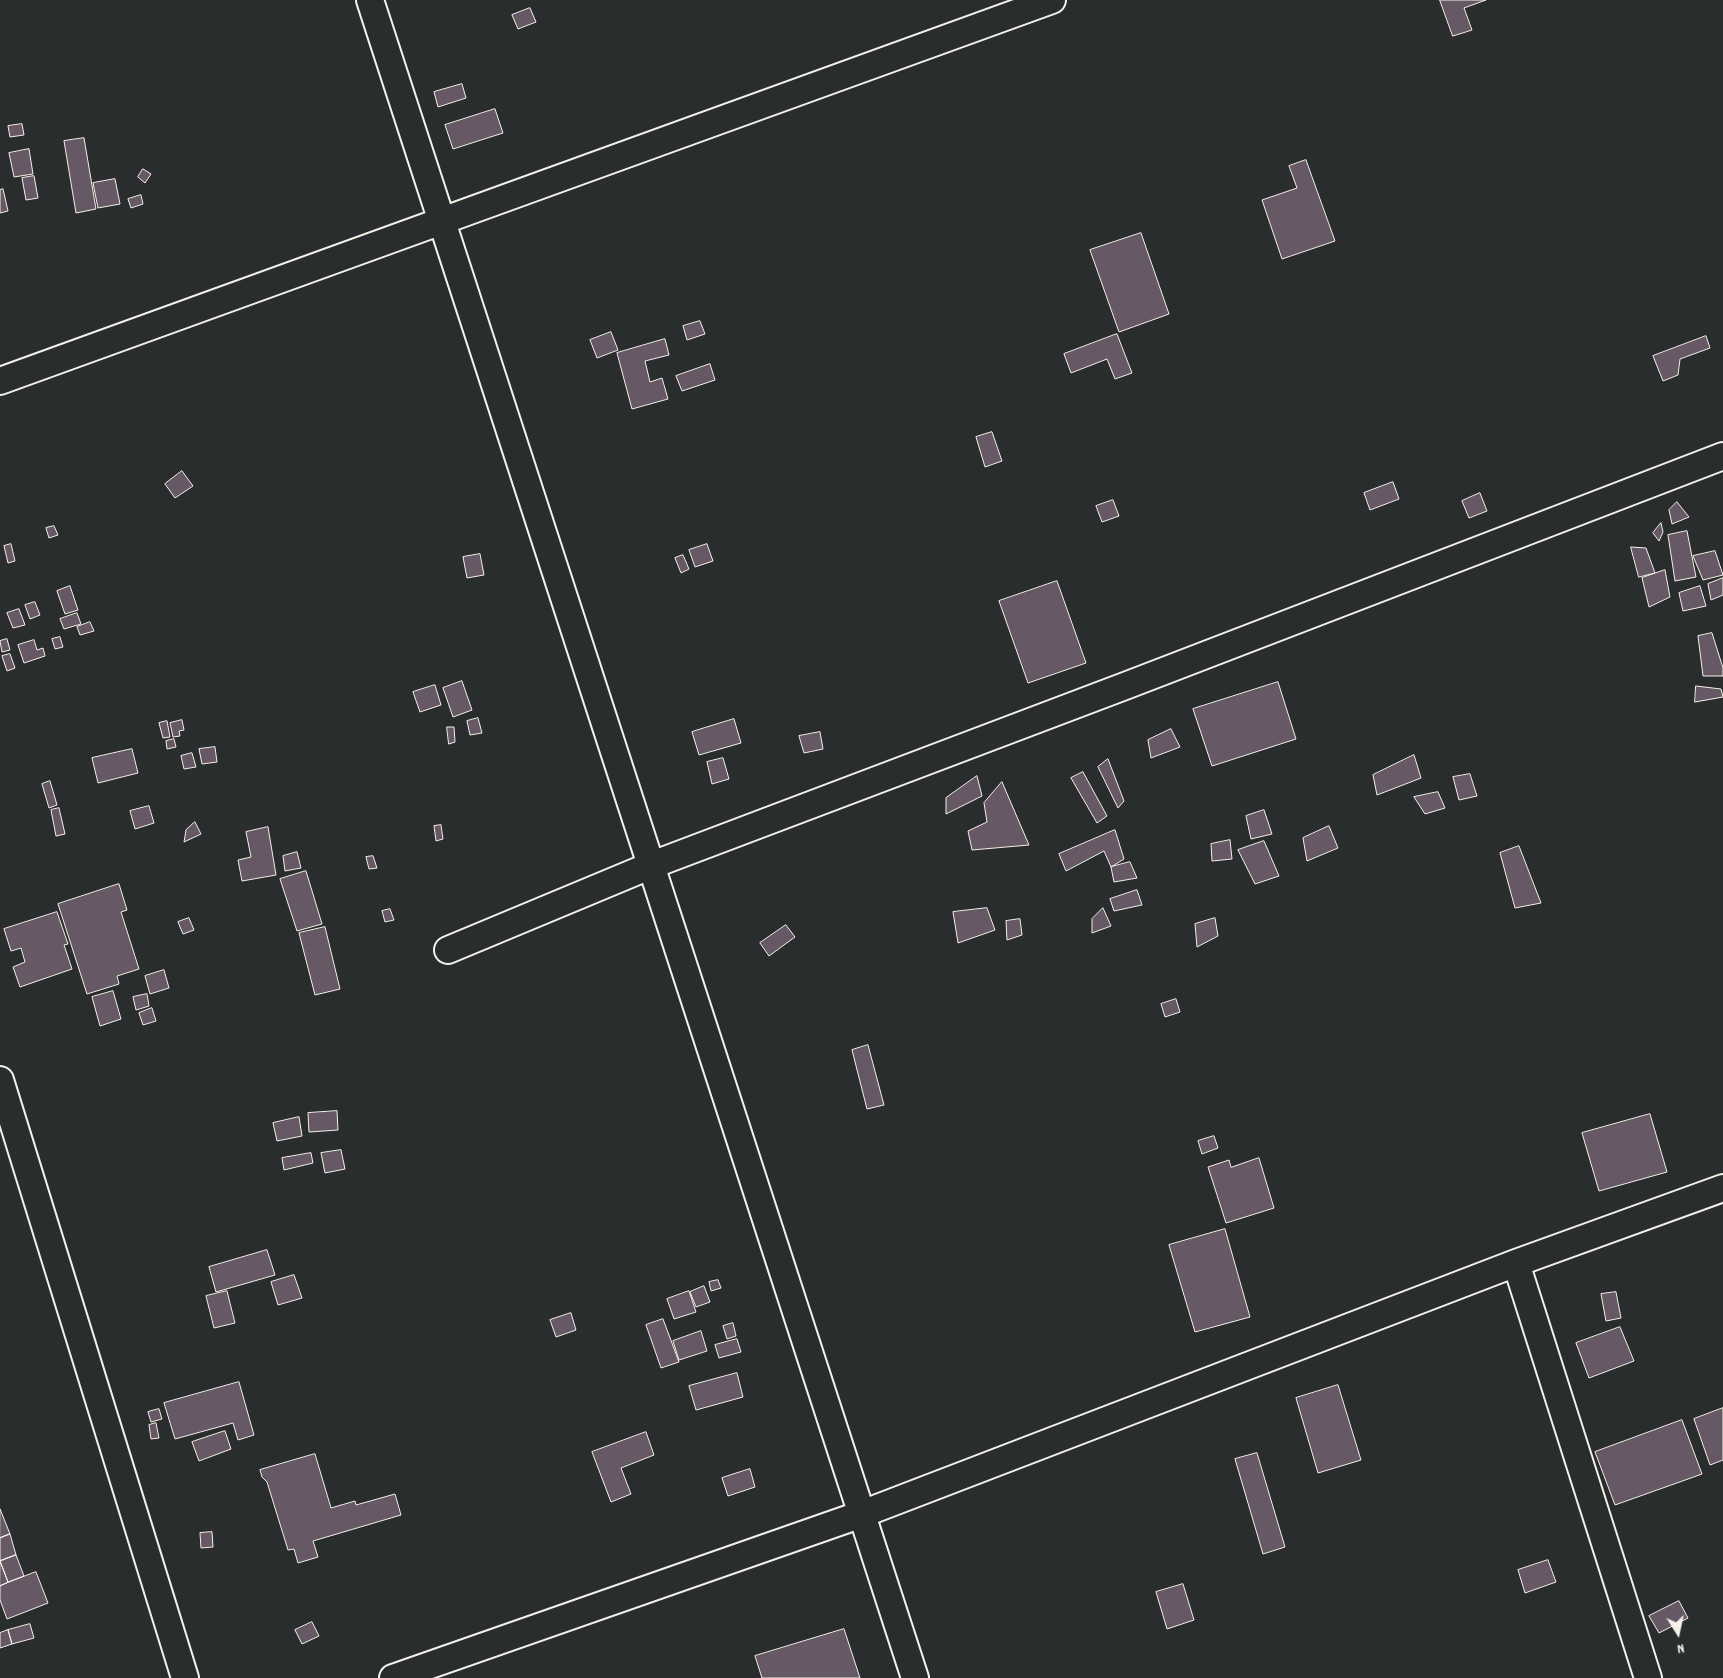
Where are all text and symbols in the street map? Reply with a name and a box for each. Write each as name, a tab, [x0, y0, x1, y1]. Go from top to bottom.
north arrow	[1653, 1608, 1703, 1658]
text: N	[1675, 1637, 1686, 1658]

